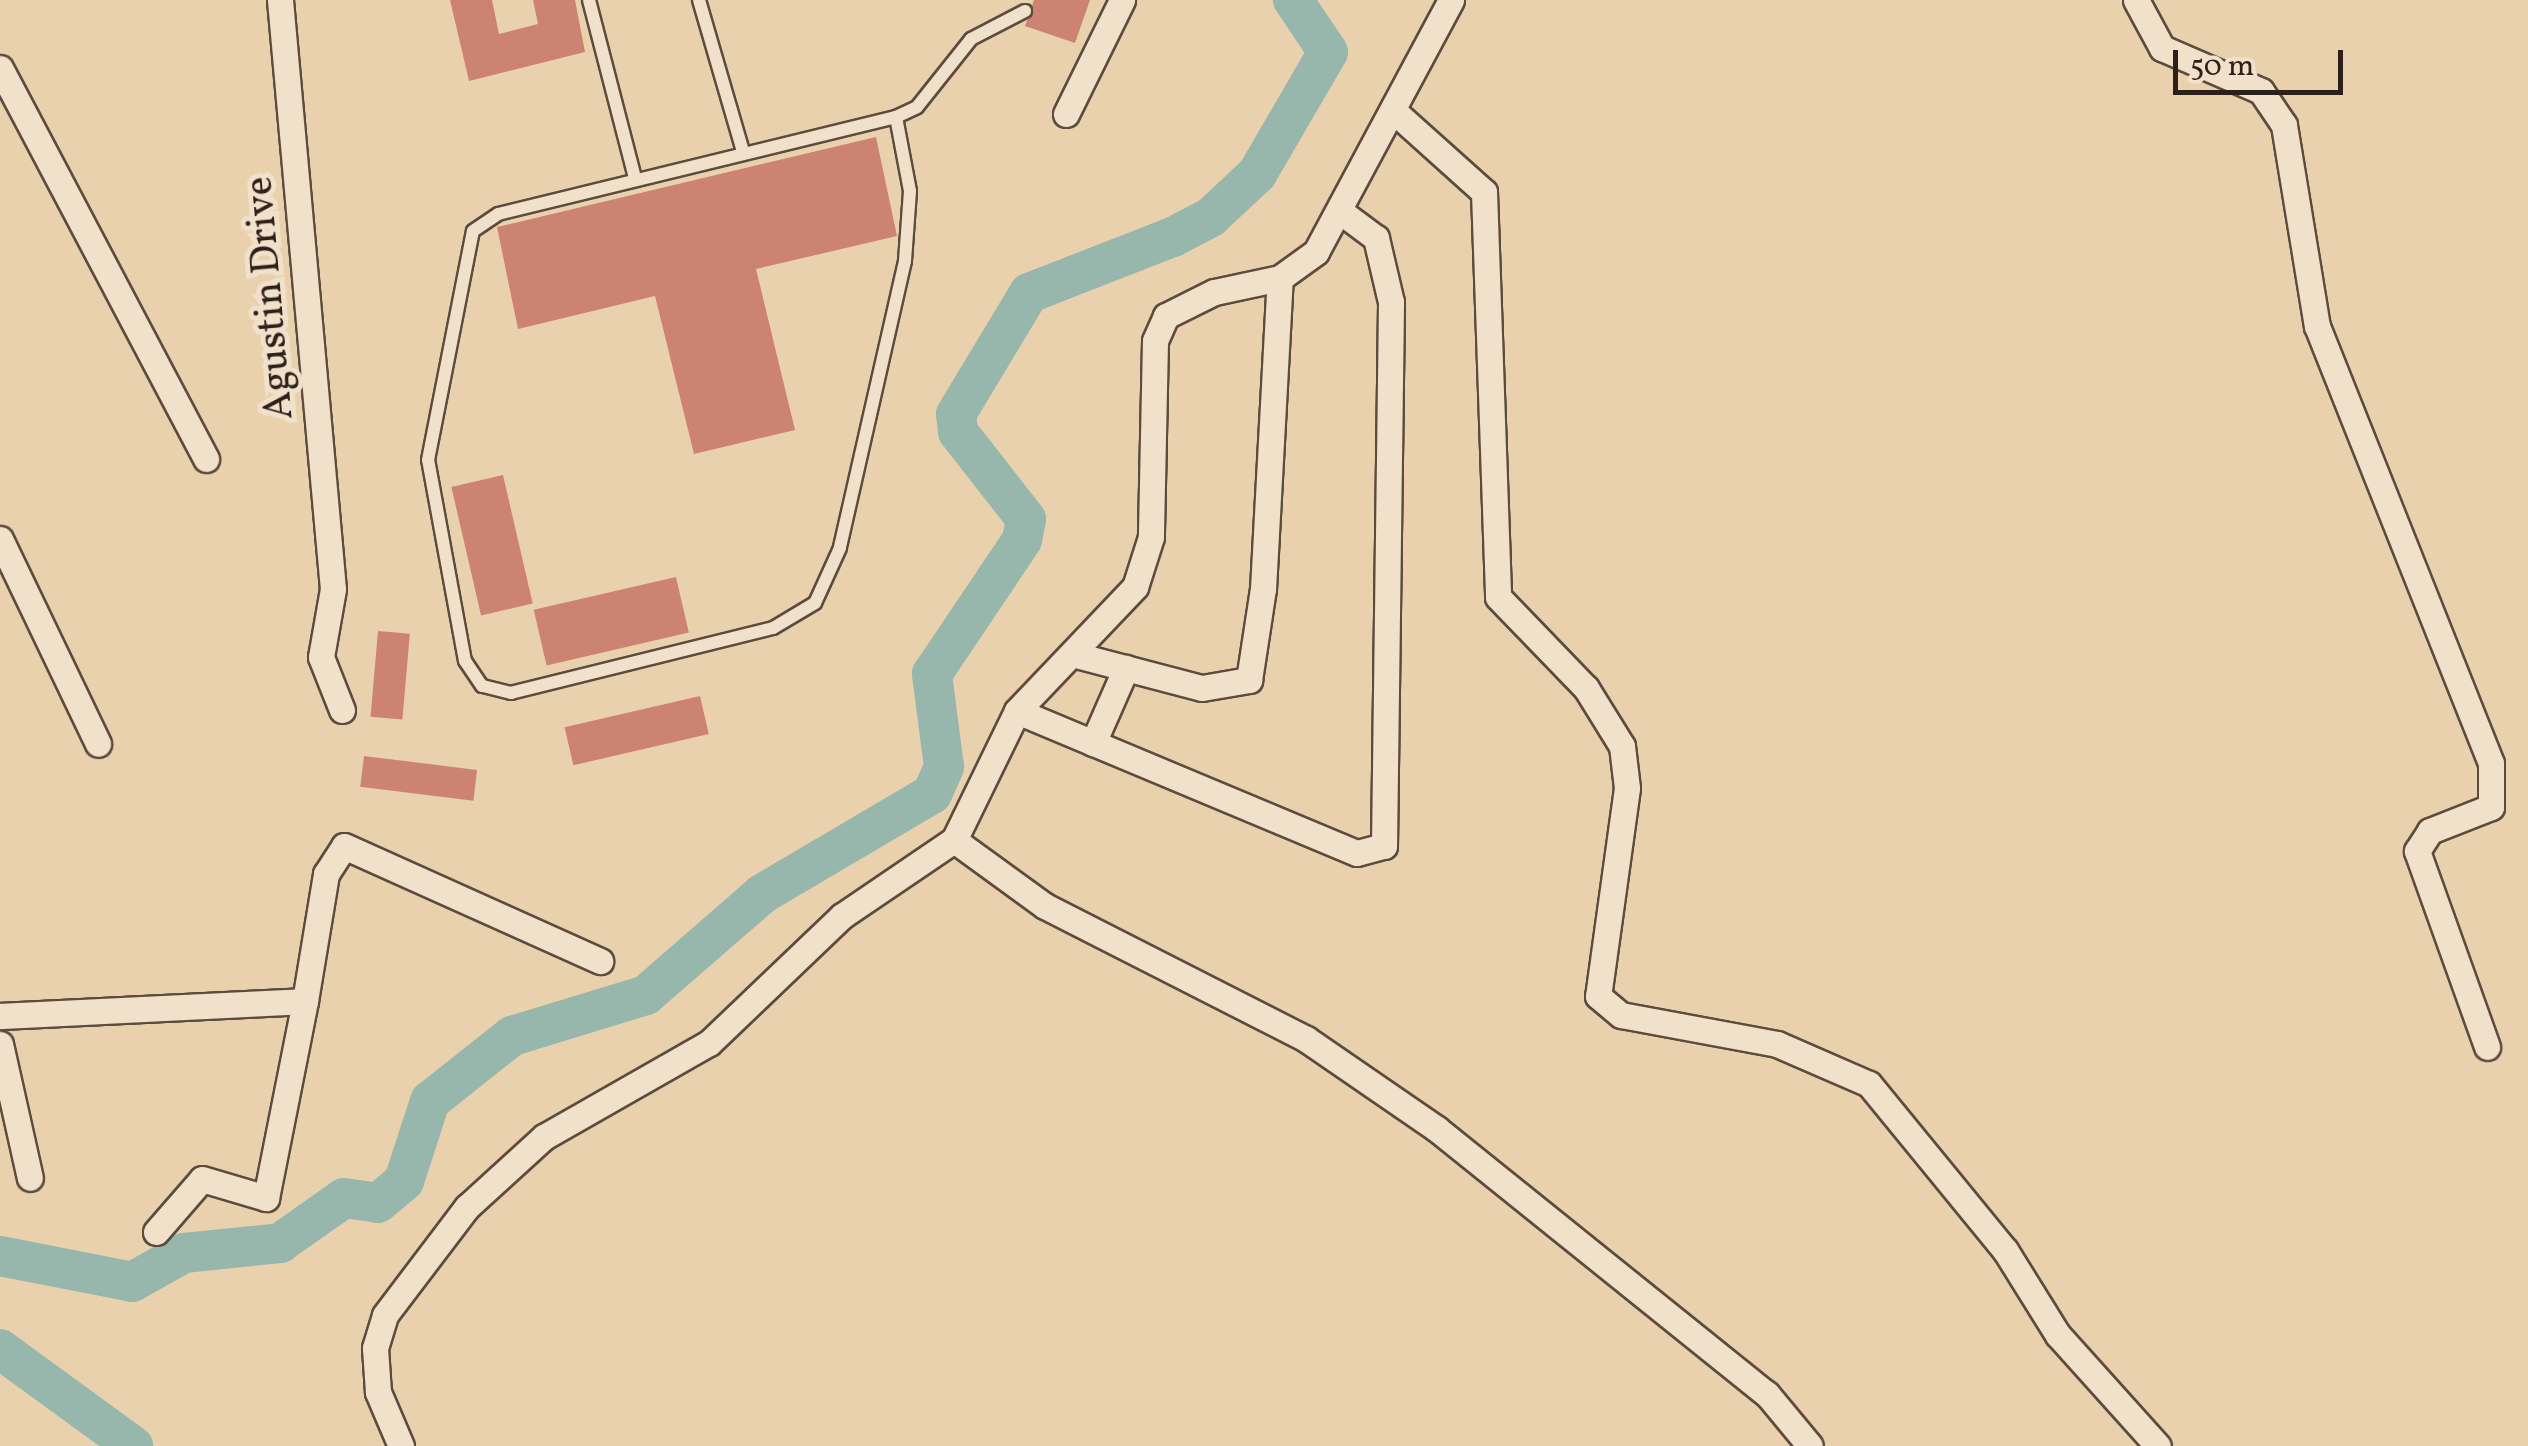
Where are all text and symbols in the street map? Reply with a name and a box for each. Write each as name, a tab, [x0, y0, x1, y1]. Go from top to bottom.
scale bar	[2178, 30, 2348, 92]
text: 50 m	[2190, 46, 2254, 88]
street label: Agustin Drive	[236, 174, 306, 422]

